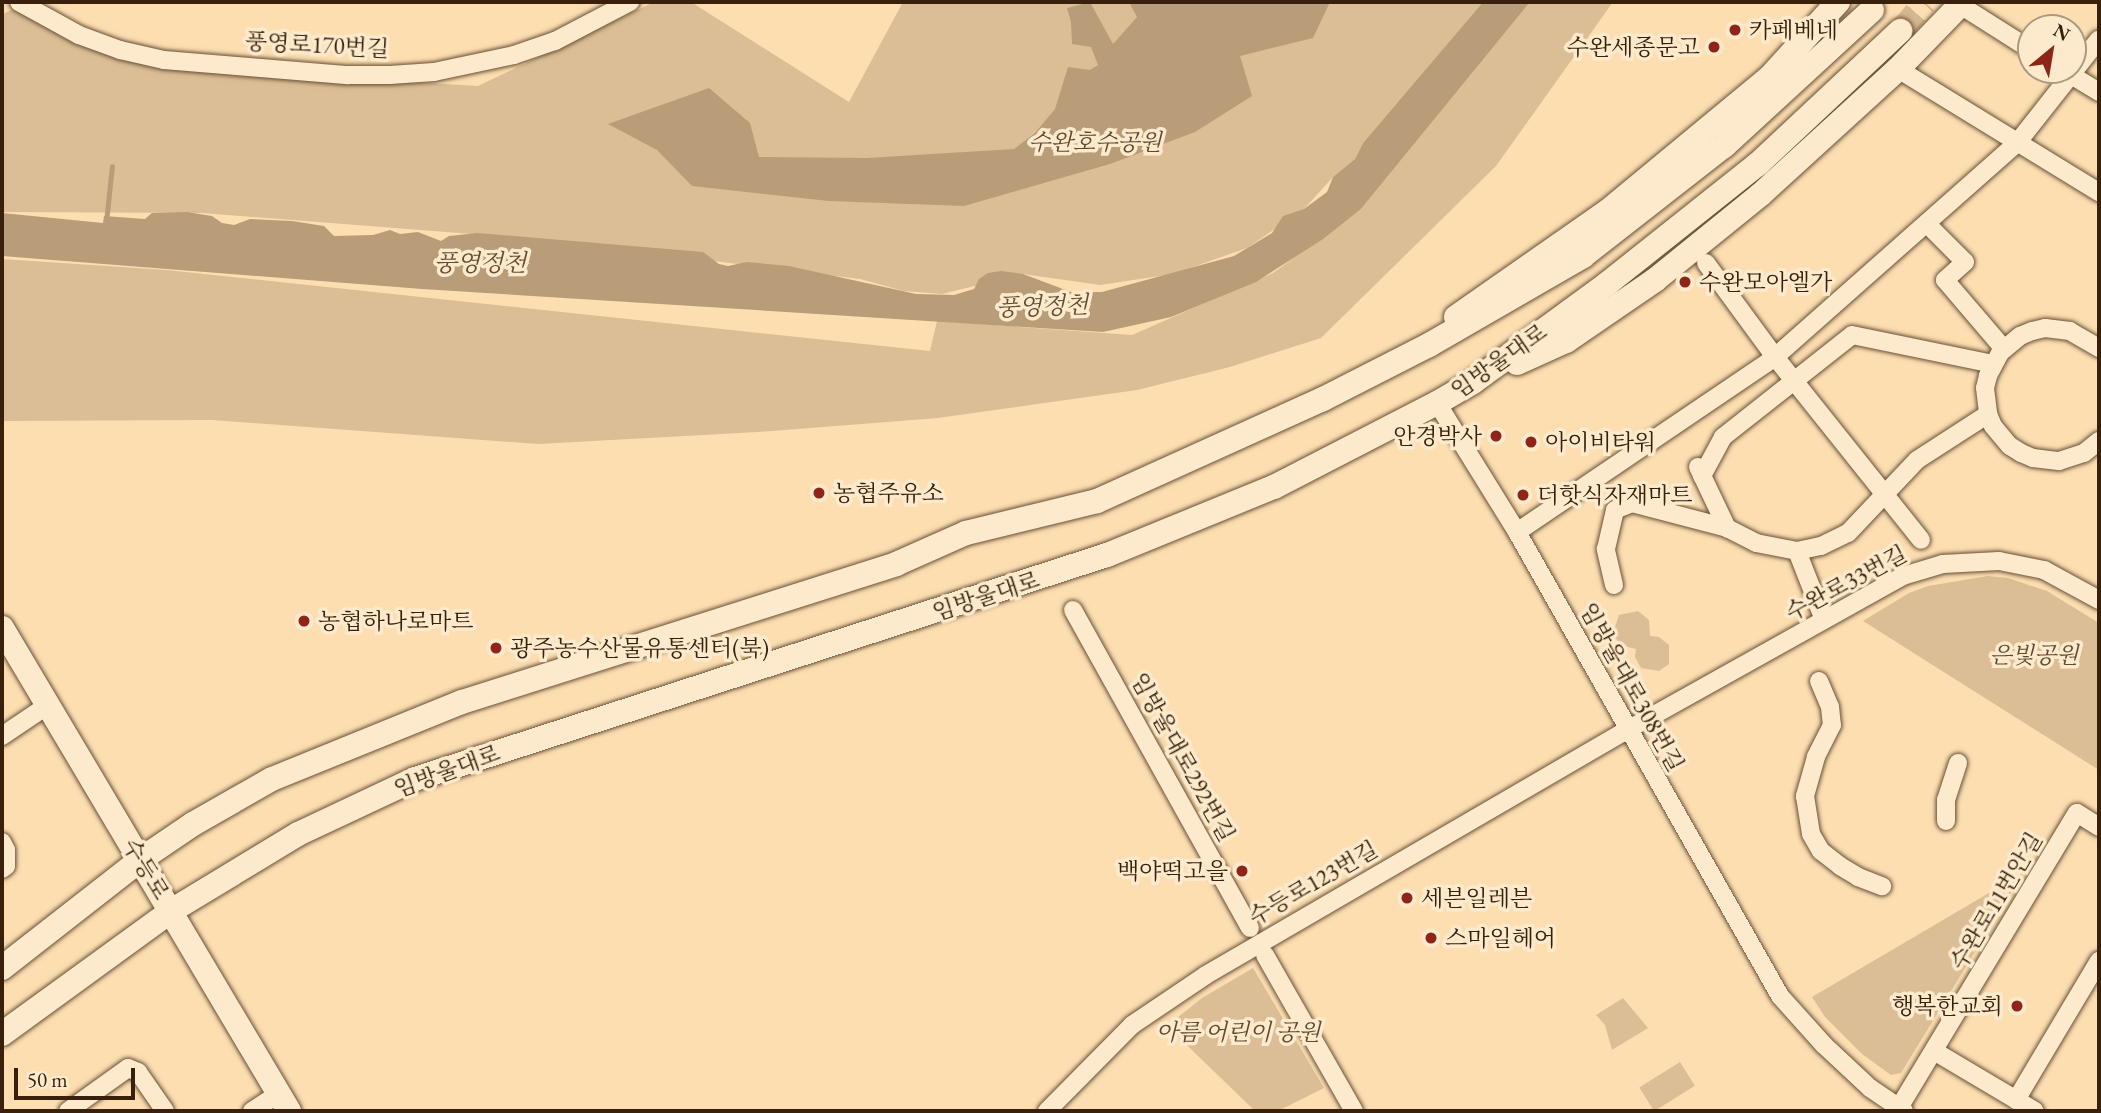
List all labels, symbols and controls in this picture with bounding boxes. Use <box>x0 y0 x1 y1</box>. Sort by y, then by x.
north arrow <box>2017 14 2087 84</box>
place label: 카페베네 <box>1749 16 1838 44</box>
text: N <box>2049 17 2075 47</box>
marker: 카페베네 <box>1727 22 1743 38</box>
street label: 풍영로170번길 <box>244 27 390 63</box>
place label: 수완세종문고 <box>1567 33 1700 61</box>
marker: 수완세종문고 <box>1706 39 1722 55</box>
park label: 수완호수공원 <box>1028 128 1162 156</box>
water label: 풍영정천 <box>434 249 526 277</box>
place label: 수완모아엘가 <box>1699 268 1832 296</box>
marker: 수완모아엘가 <box>1677 274 1693 290</box>
water label: 풍영정천 <box>995 290 1089 322</box>
street label: 임방울대로 <box>1446 318 1552 404</box>
place label: 안경박사 <box>1393 422 1482 450</box>
marker: 안경박사 <box>1488 428 1504 444</box>
place label: 아이비타워 <box>1545 428 1656 456</box>
marker: 아이비타워 <box>1523 434 1539 450</box>
place label: 농협주유소 <box>833 479 944 507</box>
place label: 더핫식자재마트 <box>1537 481 1693 509</box>
marker: 농협주유소 <box>811 485 827 501</box>
marker: 더핫식자재마트 <box>1515 487 1531 503</box>
street label: 수완로33번길 <box>1781 540 1911 626</box>
street label: 임방울대로 <box>929 566 1043 626</box>
street label: 임방울대로308번길 <box>1574 598 1690 776</box>
place label: 농협하나로마트 <box>318 607 474 635</box>
marker: 농협하나로마트 <box>296 613 312 629</box>
place label: 광주농수산물유통센터(북) <box>510 634 769 662</box>
marker: 광주농수산물유통센터(북) <box>488 640 504 656</box>
park label: 은빛공원 <box>1990 641 2078 669</box>
street label: 임방울대로292번길 <box>1125 668 1241 846</box>
street label: 임방울대로 <box>390 739 504 803</box>
street label: 수완로11번안길 <box>1944 827 2048 975</box>
street label: 수등로 <box>117 833 175 905</box>
street label: 수등로123번길 <box>1244 835 1382 931</box>
place label: 백야떡고을 <box>1117 857 1228 885</box>
marker: 백야떡고을 <box>1234 863 1250 879</box>
place label: 세븐일레븐 <box>1421 884 1532 912</box>
marker: 세븐일레븐 <box>1399 890 1415 906</box>
place label: 스마일헤어 <box>1445 924 1556 952</box>
marker: 스마일헤어 <box>1423 930 1439 946</box>
place label: 행복한교회 <box>1892 992 2003 1020</box>
marker: 행복한교회 <box>2009 998 2025 1014</box>
park label: 아름 어린이 공원 <box>1156 1018 1320 1046</box>
scale bar <box>18 1054 138 1098</box>
text: 50 m <box>27 1066 68 1093</box>

